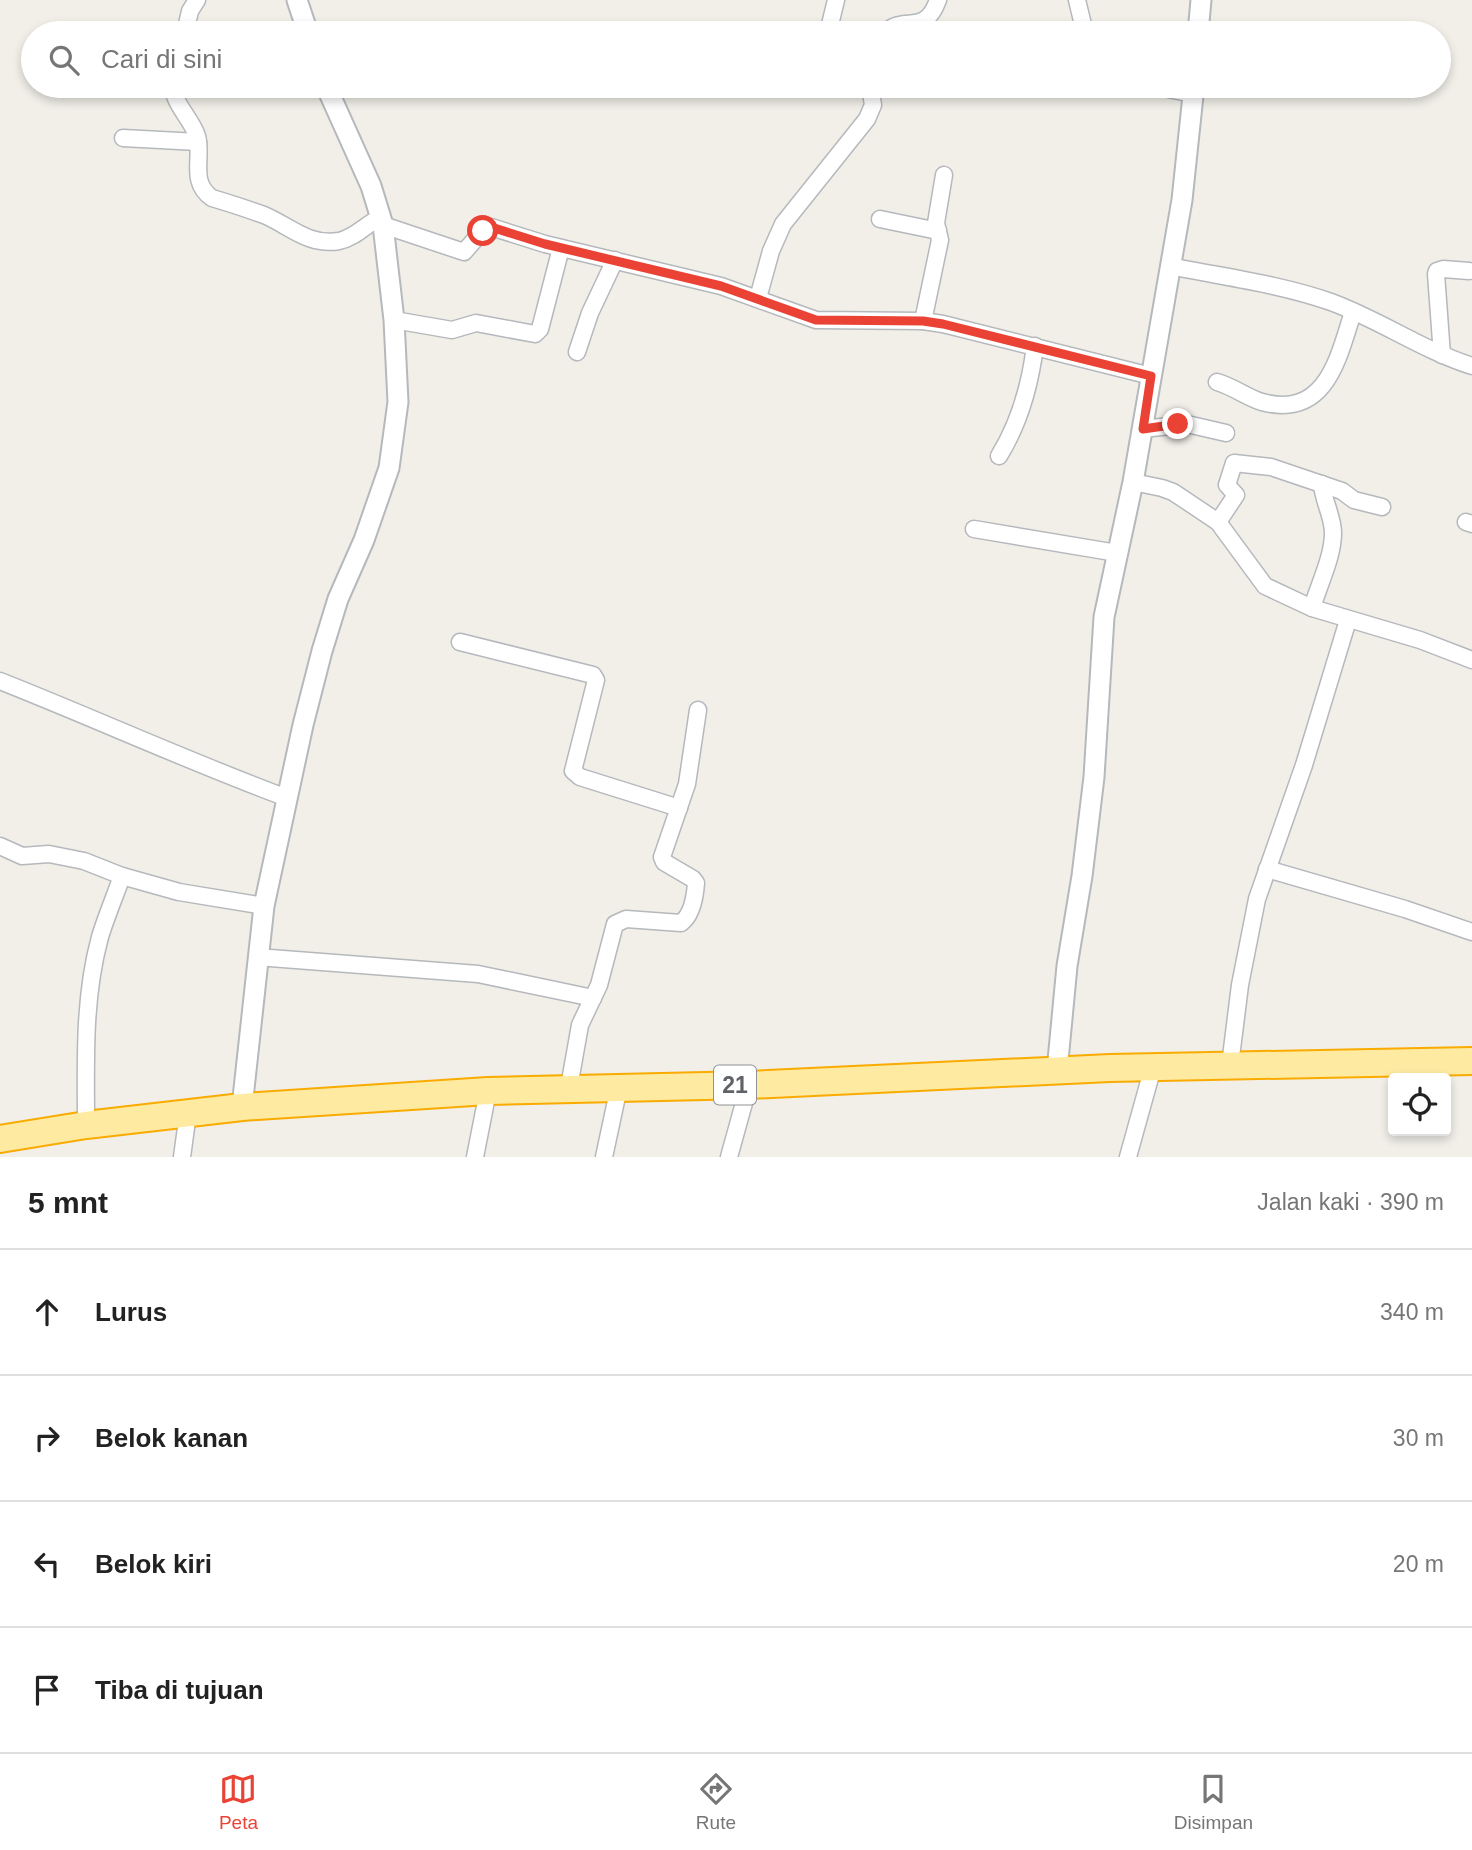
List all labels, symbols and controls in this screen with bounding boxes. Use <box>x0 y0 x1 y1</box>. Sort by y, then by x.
search box <box>21 21 1451 98</box>
icon: search <box>45 41 83 79</box>
text: Cari di sini <box>101 44 222 74</box>
route start <box>467 215 498 246</box>
route end <box>1162 408 1193 439</box>
road number: 21 <box>714 1066 756 1104</box>
map controls <box>1388 1073 1451 1136</box>
button: locate <box>1388 1073 1451 1136</box>
text: 5 mnt <box>28 1186 108 1219</box>
text: Jalan kaki · 390 m <box>1257 1189 1444 1215</box>
icon: ahead <box>28 1293 66 1331</box>
text: Lurus <box>95 1297 167 1327</box>
text: 340 m <box>1380 1299 1444 1325</box>
icon: right <box>28 1419 66 1457</box>
text: Belok kanan <box>95 1423 248 1453</box>
text: 30 m <box>1393 1425 1444 1451</box>
icon: left <box>28 1545 66 1583</box>
text: Belok kiri <box>95 1549 212 1579</box>
text: 20 m <box>1393 1551 1444 1577</box>
icon: arrive <box>28 1671 66 1709</box>
text: Tiba di tujuan <box>95 1675 264 1705</box>
tab: Peta <box>219 1770 258 1834</box>
tab: Rute <box>696 1770 736 1834</box>
tab: Disimpan <box>1174 1770 1253 1834</box>

